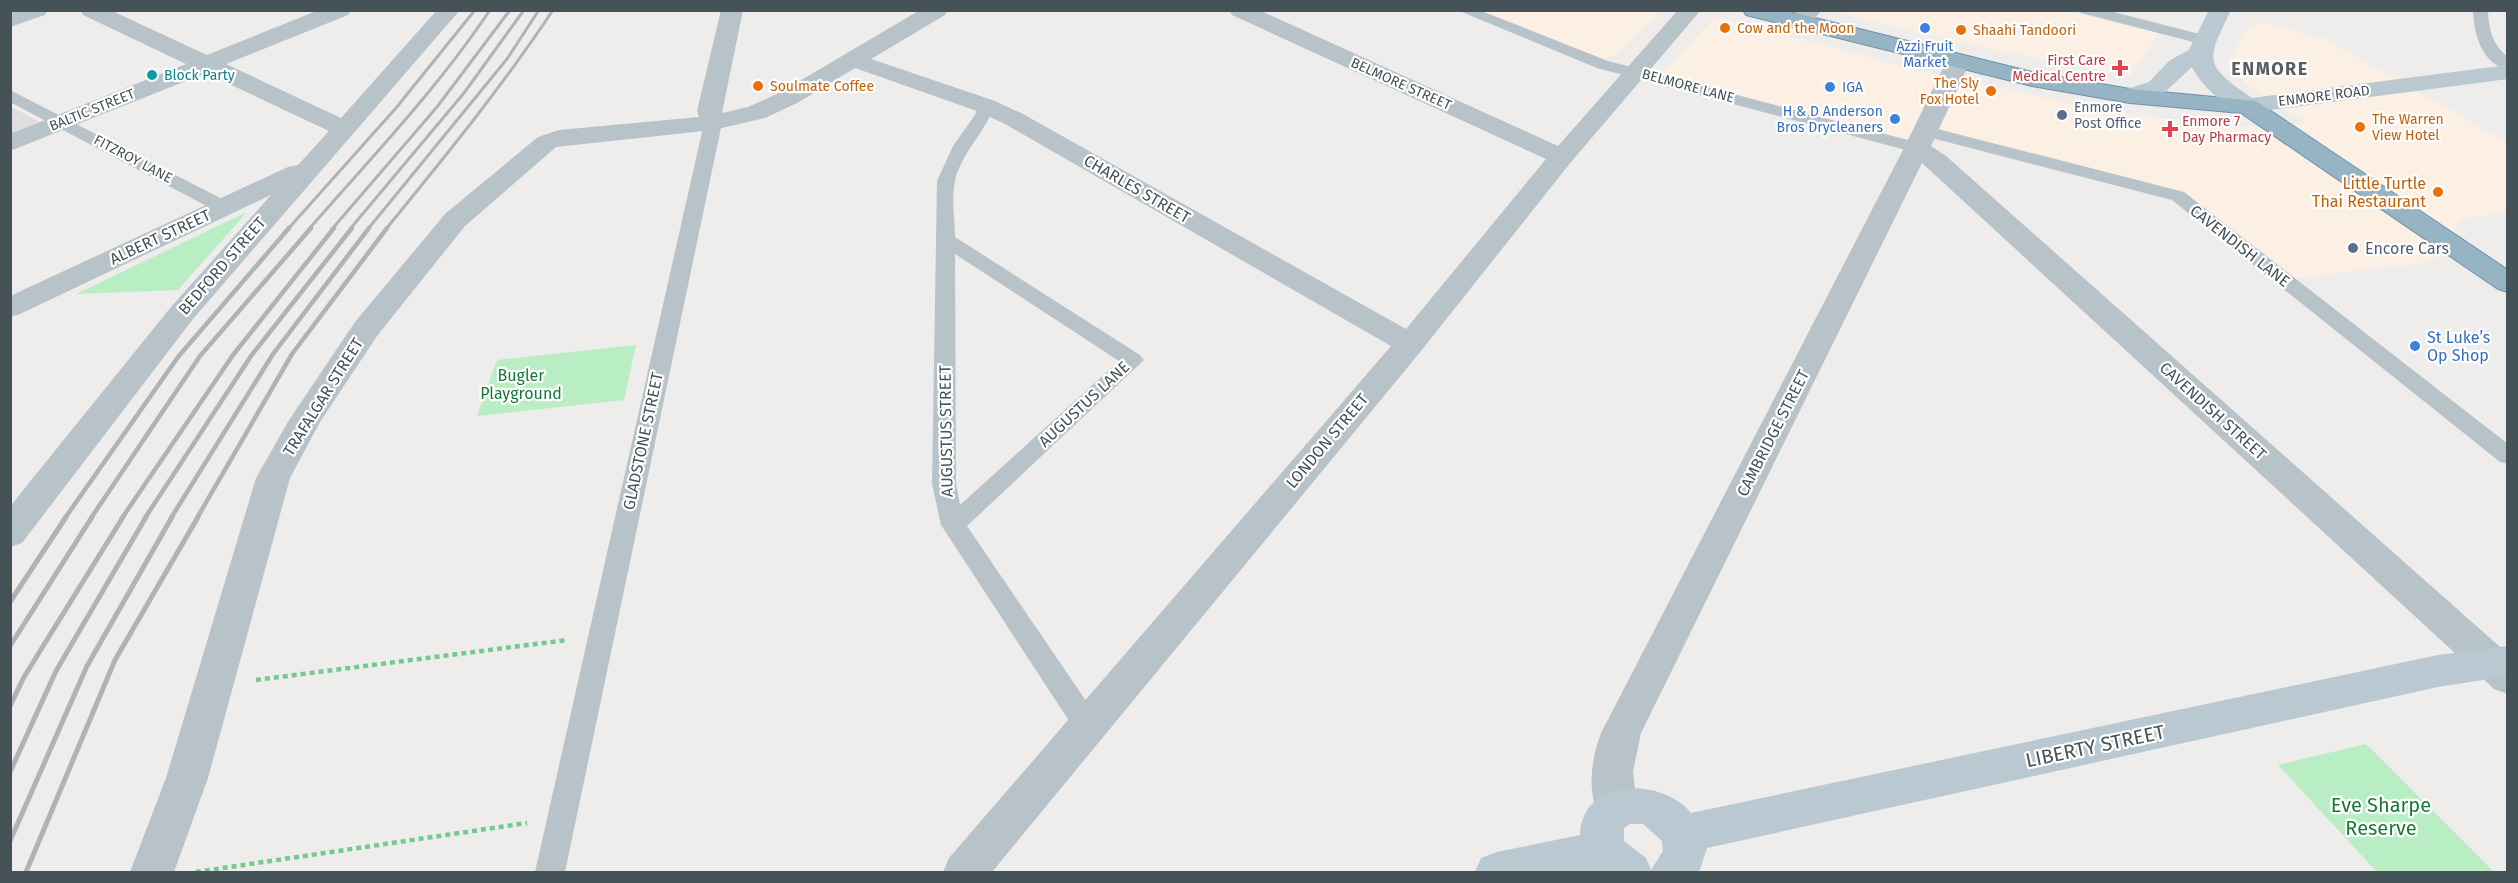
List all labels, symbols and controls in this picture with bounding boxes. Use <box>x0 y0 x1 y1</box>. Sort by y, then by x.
place label: Cow and the Moon <box>1737 20 1854 37</box>
marker: Cow and the Moon <box>1718 21 1732 35</box>
marker: Azzi Fruit Market <box>1918 21 1932 35</box>
place label: Shaahi Tandoori <box>1973 22 2076 39</box>
marker: Shaahi Tandoori <box>1954 23 1968 37</box>
place label: Azzi Fruit Market <box>1897 38 1954 71</box>
place label: First Care Medical Centre <box>2012 52 2106 85</box>
street label: BELMORE STREET <box>1348 54 1455 114</box>
district label: ENMORE <box>2231 58 2309 80</box>
marker: First Care Medical Centre <box>2111 59 2129 77</box>
street label: BELMORE LANE <box>1640 65 1736 107</box>
place label: Block Party <box>164 67 235 84</box>
marker: Block Party <box>145 68 159 82</box>
place label: The Sly Fox Hotel <box>1920 75 1979 108</box>
place label: Soulmate Coffee <box>770 78 874 95</box>
marker: Soulmate Coffee <box>751 79 765 93</box>
place label: IGA <box>1842 79 1863 96</box>
marker: IGA <box>1823 80 1837 94</box>
street label: ENMORE ROAD <box>2277 82 2371 110</box>
marker: The Sly Fox Hotel <box>1984 84 1998 98</box>
street label: BALTIC STREET <box>47 85 138 135</box>
place label: Enmore Post Office <box>2074 99 2142 132</box>
place label: H & D Anderson Bros Drycleaners <box>1776 103 1883 136</box>
marker: Enmore Post Office <box>2055 108 2069 122</box>
place label: The Warren View Hotel <box>2372 111 2444 144</box>
marker: H & D Anderson Bros Drycleaners <box>1888 112 1902 126</box>
place label: Enmore 7 Day Pharmacy <box>2182 113 2271 146</box>
marker: The Warren View Hotel <box>2353 120 2367 134</box>
marker: Enmore 7 Day Pharmacy <box>2163 122 2177 136</box>
street label: FITZROY LANE <box>91 131 175 187</box>
street label: CHARLES STREET <box>1080 151 1194 228</box>
place label: Little Turtle Thai Restaurant <box>2312 174 2426 211</box>
marker: Little Turtle Thai Restaurant <box>2431 185 2445 199</box>
street label: CAVENDISH LANE <box>2186 201 2294 291</box>
street label: ALBERT STREET <box>107 205 214 269</box>
street label: BEDFORD STREET <box>174 213 270 319</box>
place label: Encore Cars <box>2365 239 2449 258</box>
marker: Encore Cars <box>2346 241 2360 255</box>
place label: St Luke’s Op Shop <box>2427 328 2490 365</box>
street label: TRAFALGAR STREET <box>279 334 367 459</box>
marker: St Luke’s Op Shop <box>2408 339 2422 353</box>
street label: AUGUSTUS LANE <box>1035 357 1133 451</box>
street label: CAVENDISH STREET <box>2156 358 2271 464</box>
street label: AUGUSTUS STREET <box>935 364 957 497</box>
park label: Bugler Playground <box>480 366 562 403</box>
street label: CAMBRIDGE STREET <box>1733 366 1813 500</box>
street label: GLADSTONE STREET <box>619 370 667 512</box>
street label: LONDON STREET <box>1282 389 1373 492</box>
street label: LIBERTY STREET <box>2023 719 2167 772</box>
park label: Eve Sharpe Reserve <box>2331 793 2431 840</box>

